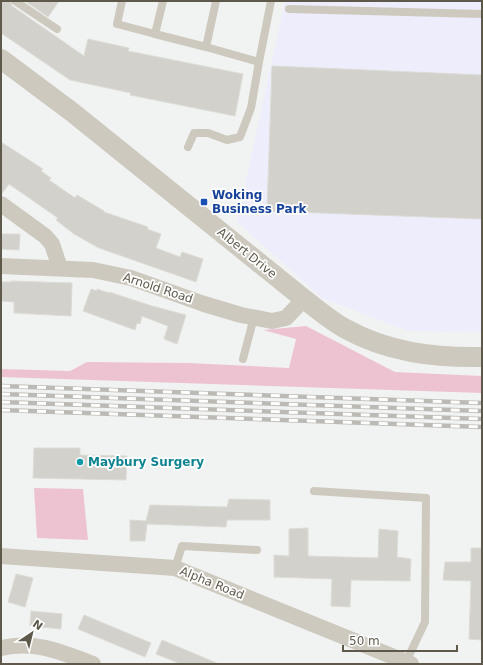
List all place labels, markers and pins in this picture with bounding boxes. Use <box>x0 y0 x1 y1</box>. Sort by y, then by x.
place label: Woking Business Park <box>212 188 308 216</box>
marker: Woking Business Park <box>199 197 209 207</box>
place label: Maybury Surgery <box>88 455 204 469</box>
marker: Maybury Surgery <box>75 457 85 467</box>

